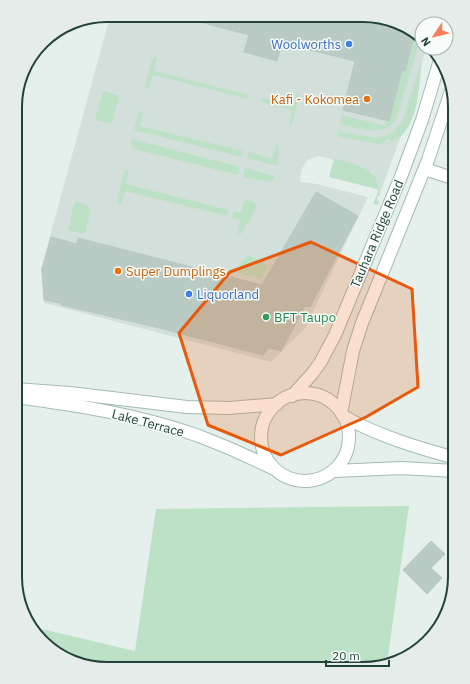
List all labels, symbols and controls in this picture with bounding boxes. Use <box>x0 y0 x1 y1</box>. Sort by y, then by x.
north arrow <box>414 16 454 56</box>
text: N <box>418 34 434 49</box>
place label: Woolworths <box>271 36 341 53</box>
marker: Woolworths <box>344 39 354 49</box>
place label: Kafi - Kokomea <box>271 91 359 108</box>
marker: Kafi - Kokomea <box>362 94 372 104</box>
street label: Tauhara Ridge Road <box>347 177 407 291</box>
place label: Super Dumplings <box>126 263 226 280</box>
marker: Super Dumplings <box>113 266 123 276</box>
place label: Liquorland <box>197 286 259 303</box>
marker: Liquorland <box>184 289 194 299</box>
place label: BFT Taupo <box>274 309 336 326</box>
marker: BFT Taupo <box>261 312 271 322</box>
street label: Lake Terrace <box>110 405 186 441</box>
scale bar <box>326 642 389 668</box>
text: 20 m <box>332 648 360 663</box>

